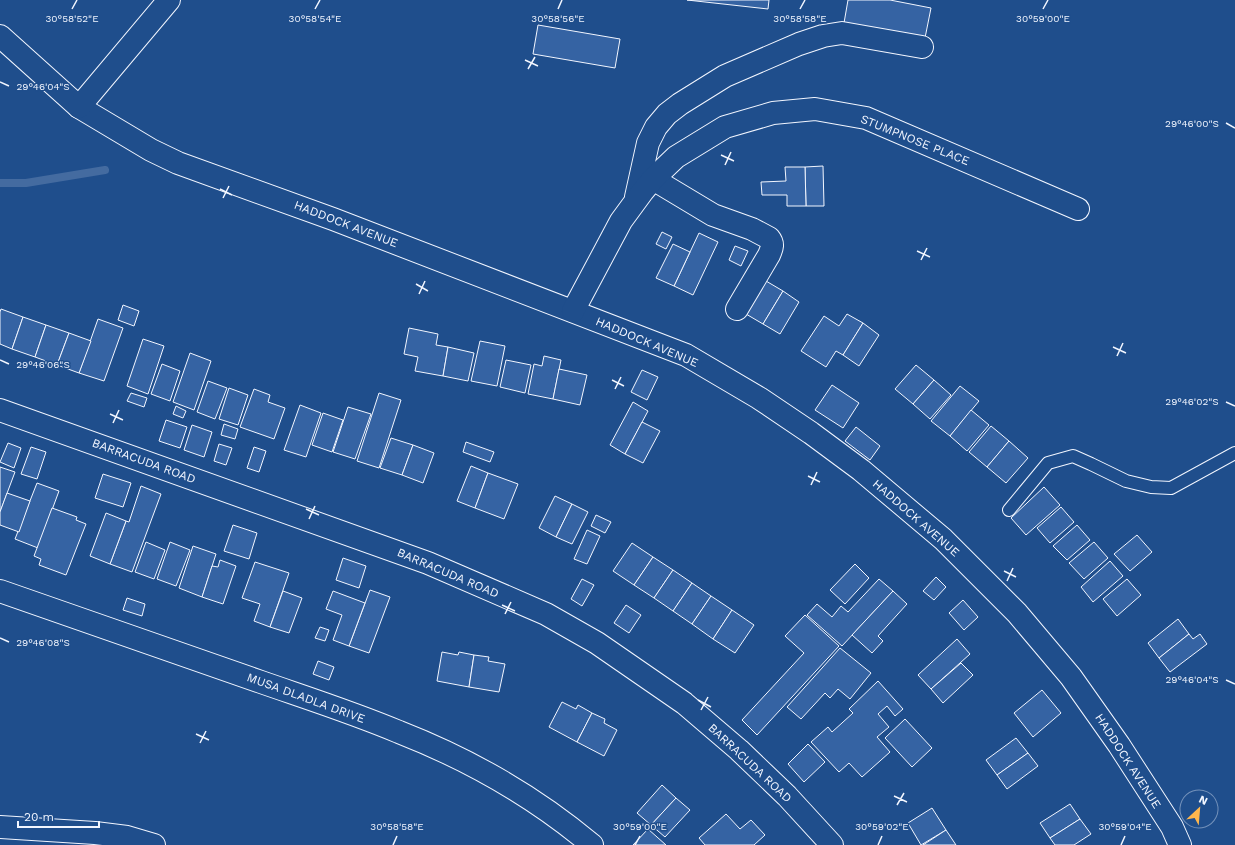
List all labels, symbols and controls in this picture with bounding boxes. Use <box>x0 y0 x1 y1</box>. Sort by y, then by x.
text: 30°58'52"E <box>45 13 99 24</box>
text: 30°58'54"E <box>289 13 341 24</box>
text: 30°58'56"E <box>531 13 585 24</box>
text: 30°58'58"E <box>773 13 827 24</box>
text: 30°59'00"E <box>1016 13 1070 24</box>
text: 29°46'04"S <box>16 81 70 92</box>
street label: STUMPNOSE PLACE <box>859 112 972 168</box>
text: 29°46'00"S <box>1165 118 1219 129</box>
street label: HADDOCK AVENUE <box>292 198 400 250</box>
street label: HADDOCK AVENUE <box>594 314 701 370</box>
text: 29°46'06"S <box>16 359 70 370</box>
text: 29°46'02"S <box>1165 396 1219 407</box>
street label: BARRACUDA ROAD <box>90 436 198 486</box>
street label: HADDOCK AVENUE <box>870 477 962 560</box>
street label: BARRACUDA ROAD <box>395 545 501 601</box>
text: 29°46'08"S <box>16 637 70 648</box>
street label: MUSA DLADLA DRIVE <box>245 670 367 726</box>
text: 29°46'04"S <box>1165 674 1219 685</box>
street label: HADDOCK AVENUE <box>1092 711 1164 811</box>
street label: BARRACUDA ROAD <box>705 721 795 805</box>
north arrow <box>1179 789 1219 829</box>
text: N <box>1197 793 1210 808</box>
scale bar <box>18 803 99 829</box>
text: 20 m <box>24 810 54 824</box>
text: 30°58'58"E <box>370 821 424 832</box>
text: 30°59'00"E <box>613 821 667 832</box>
text: 30°59'02"E <box>855 821 909 832</box>
text: 30°59'04"E <box>1098 821 1152 832</box>

